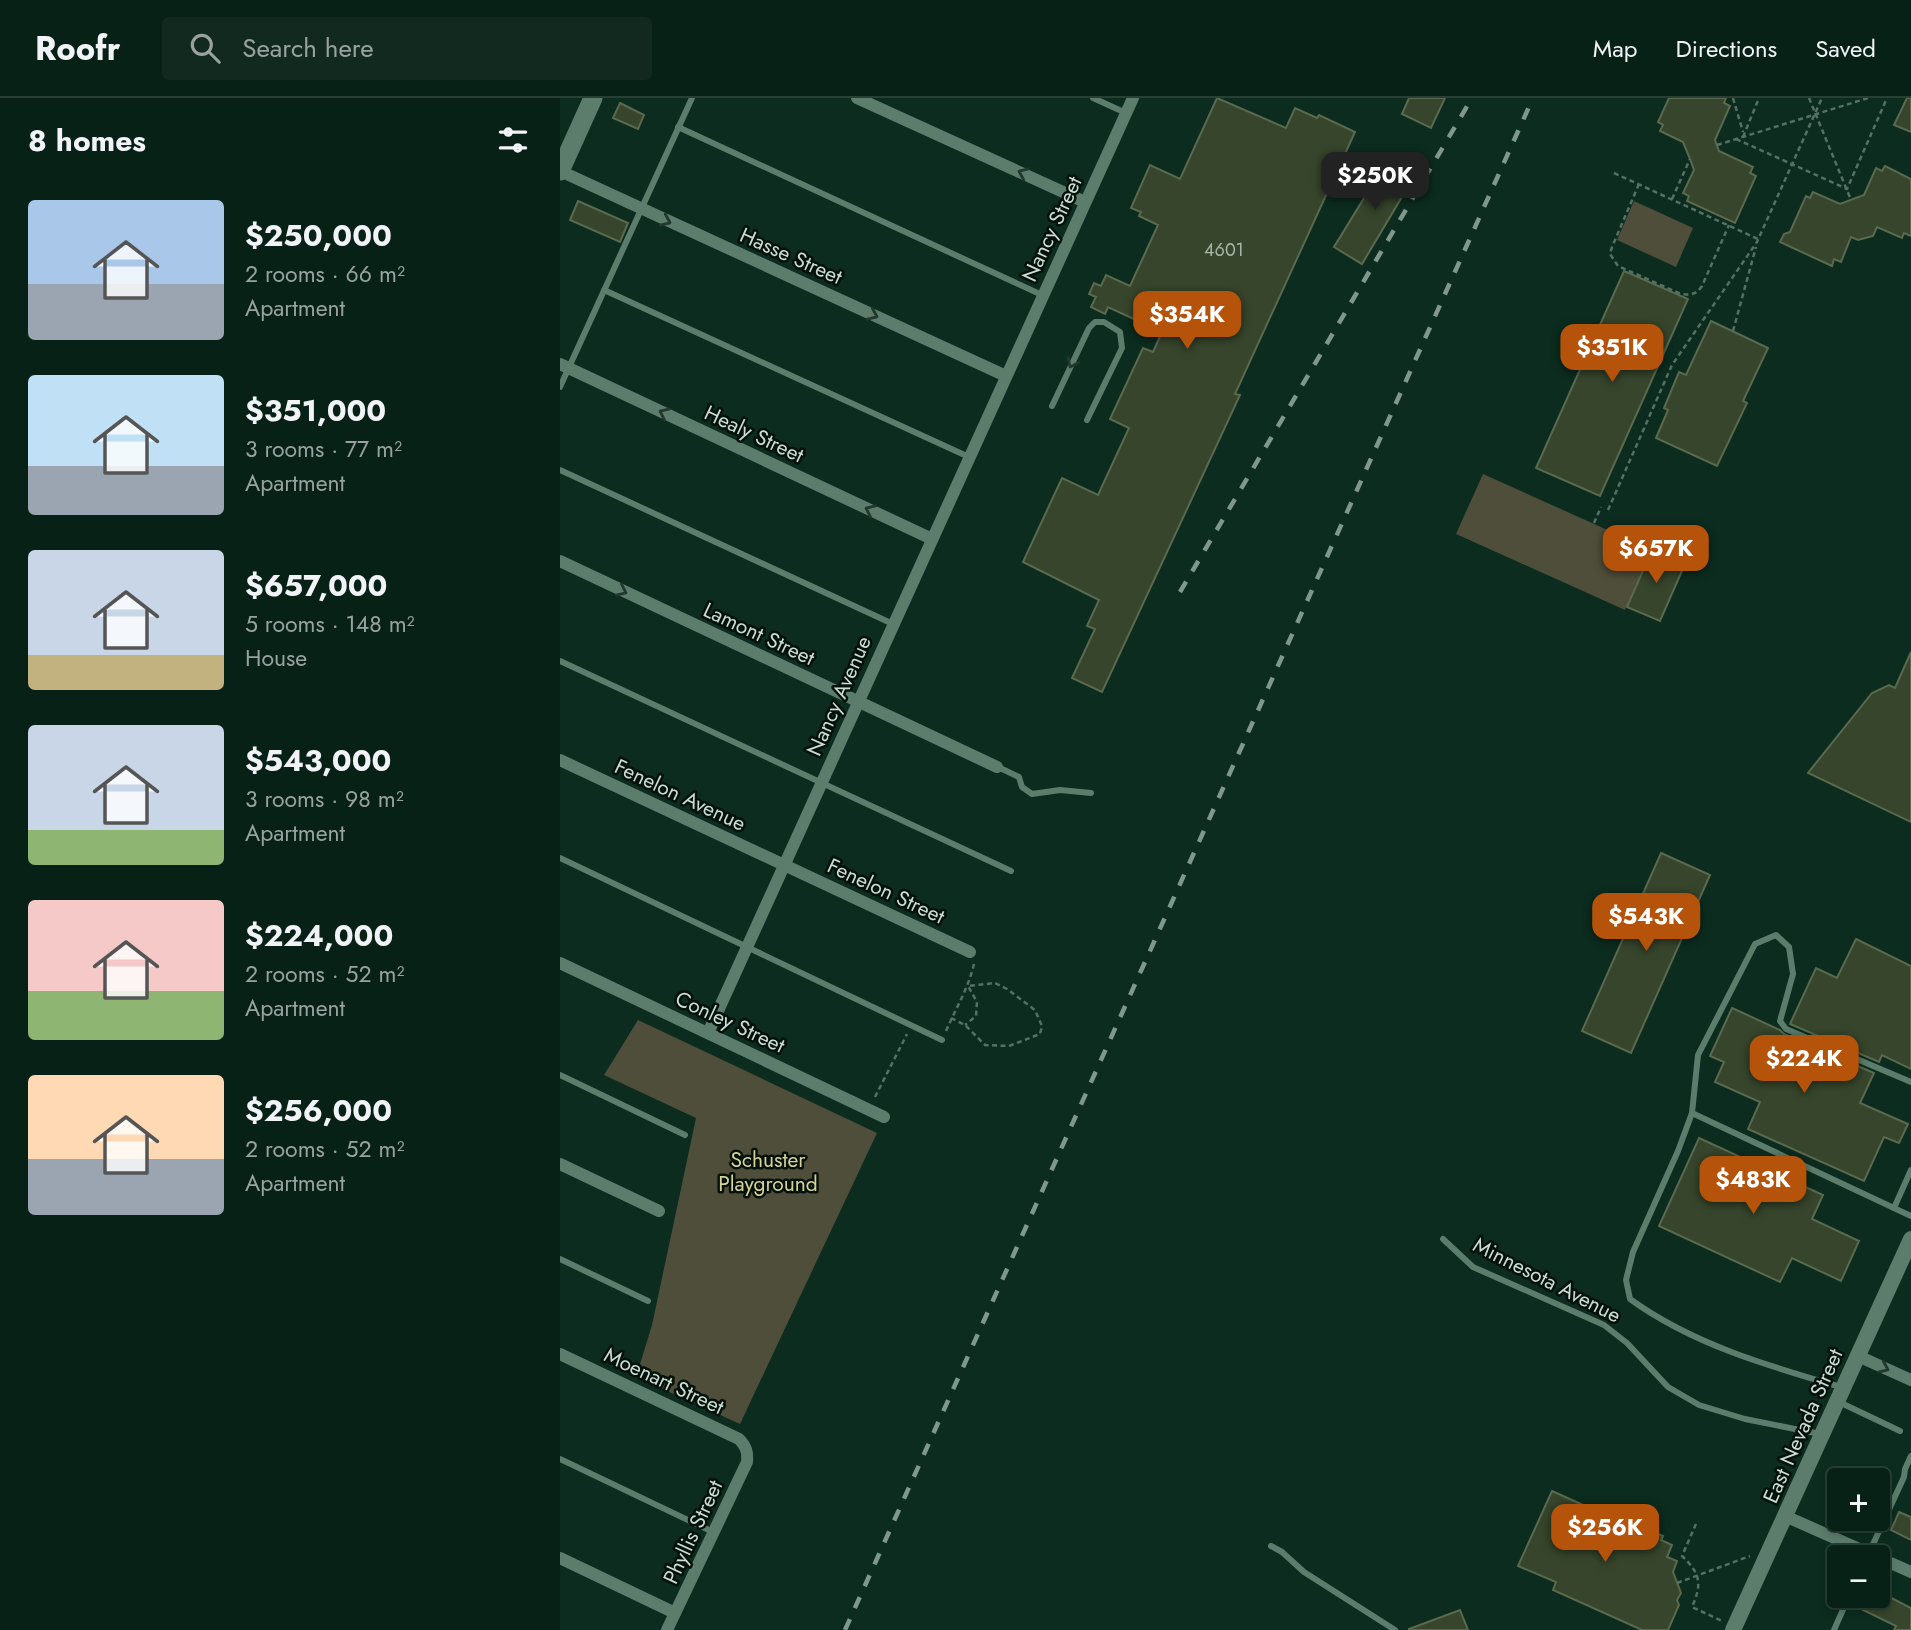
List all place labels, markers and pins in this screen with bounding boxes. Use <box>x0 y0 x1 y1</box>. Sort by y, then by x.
pin: $250K <box>1326 152 1424 212</box>
pin: $354K <box>1138 292 1236 351</box>
pin: $351K <box>1563 324 1661 384</box>
pin: $657K <box>1607 526 1705 585</box>
pin: $543K <box>1597 894 1695 953</box>
pin: $224K <box>1755 1035 1853 1095</box>
pin: $483K <box>1704 1156 1802 1216</box>
pin: $256K <box>1556 1504 1654 1564</box>

